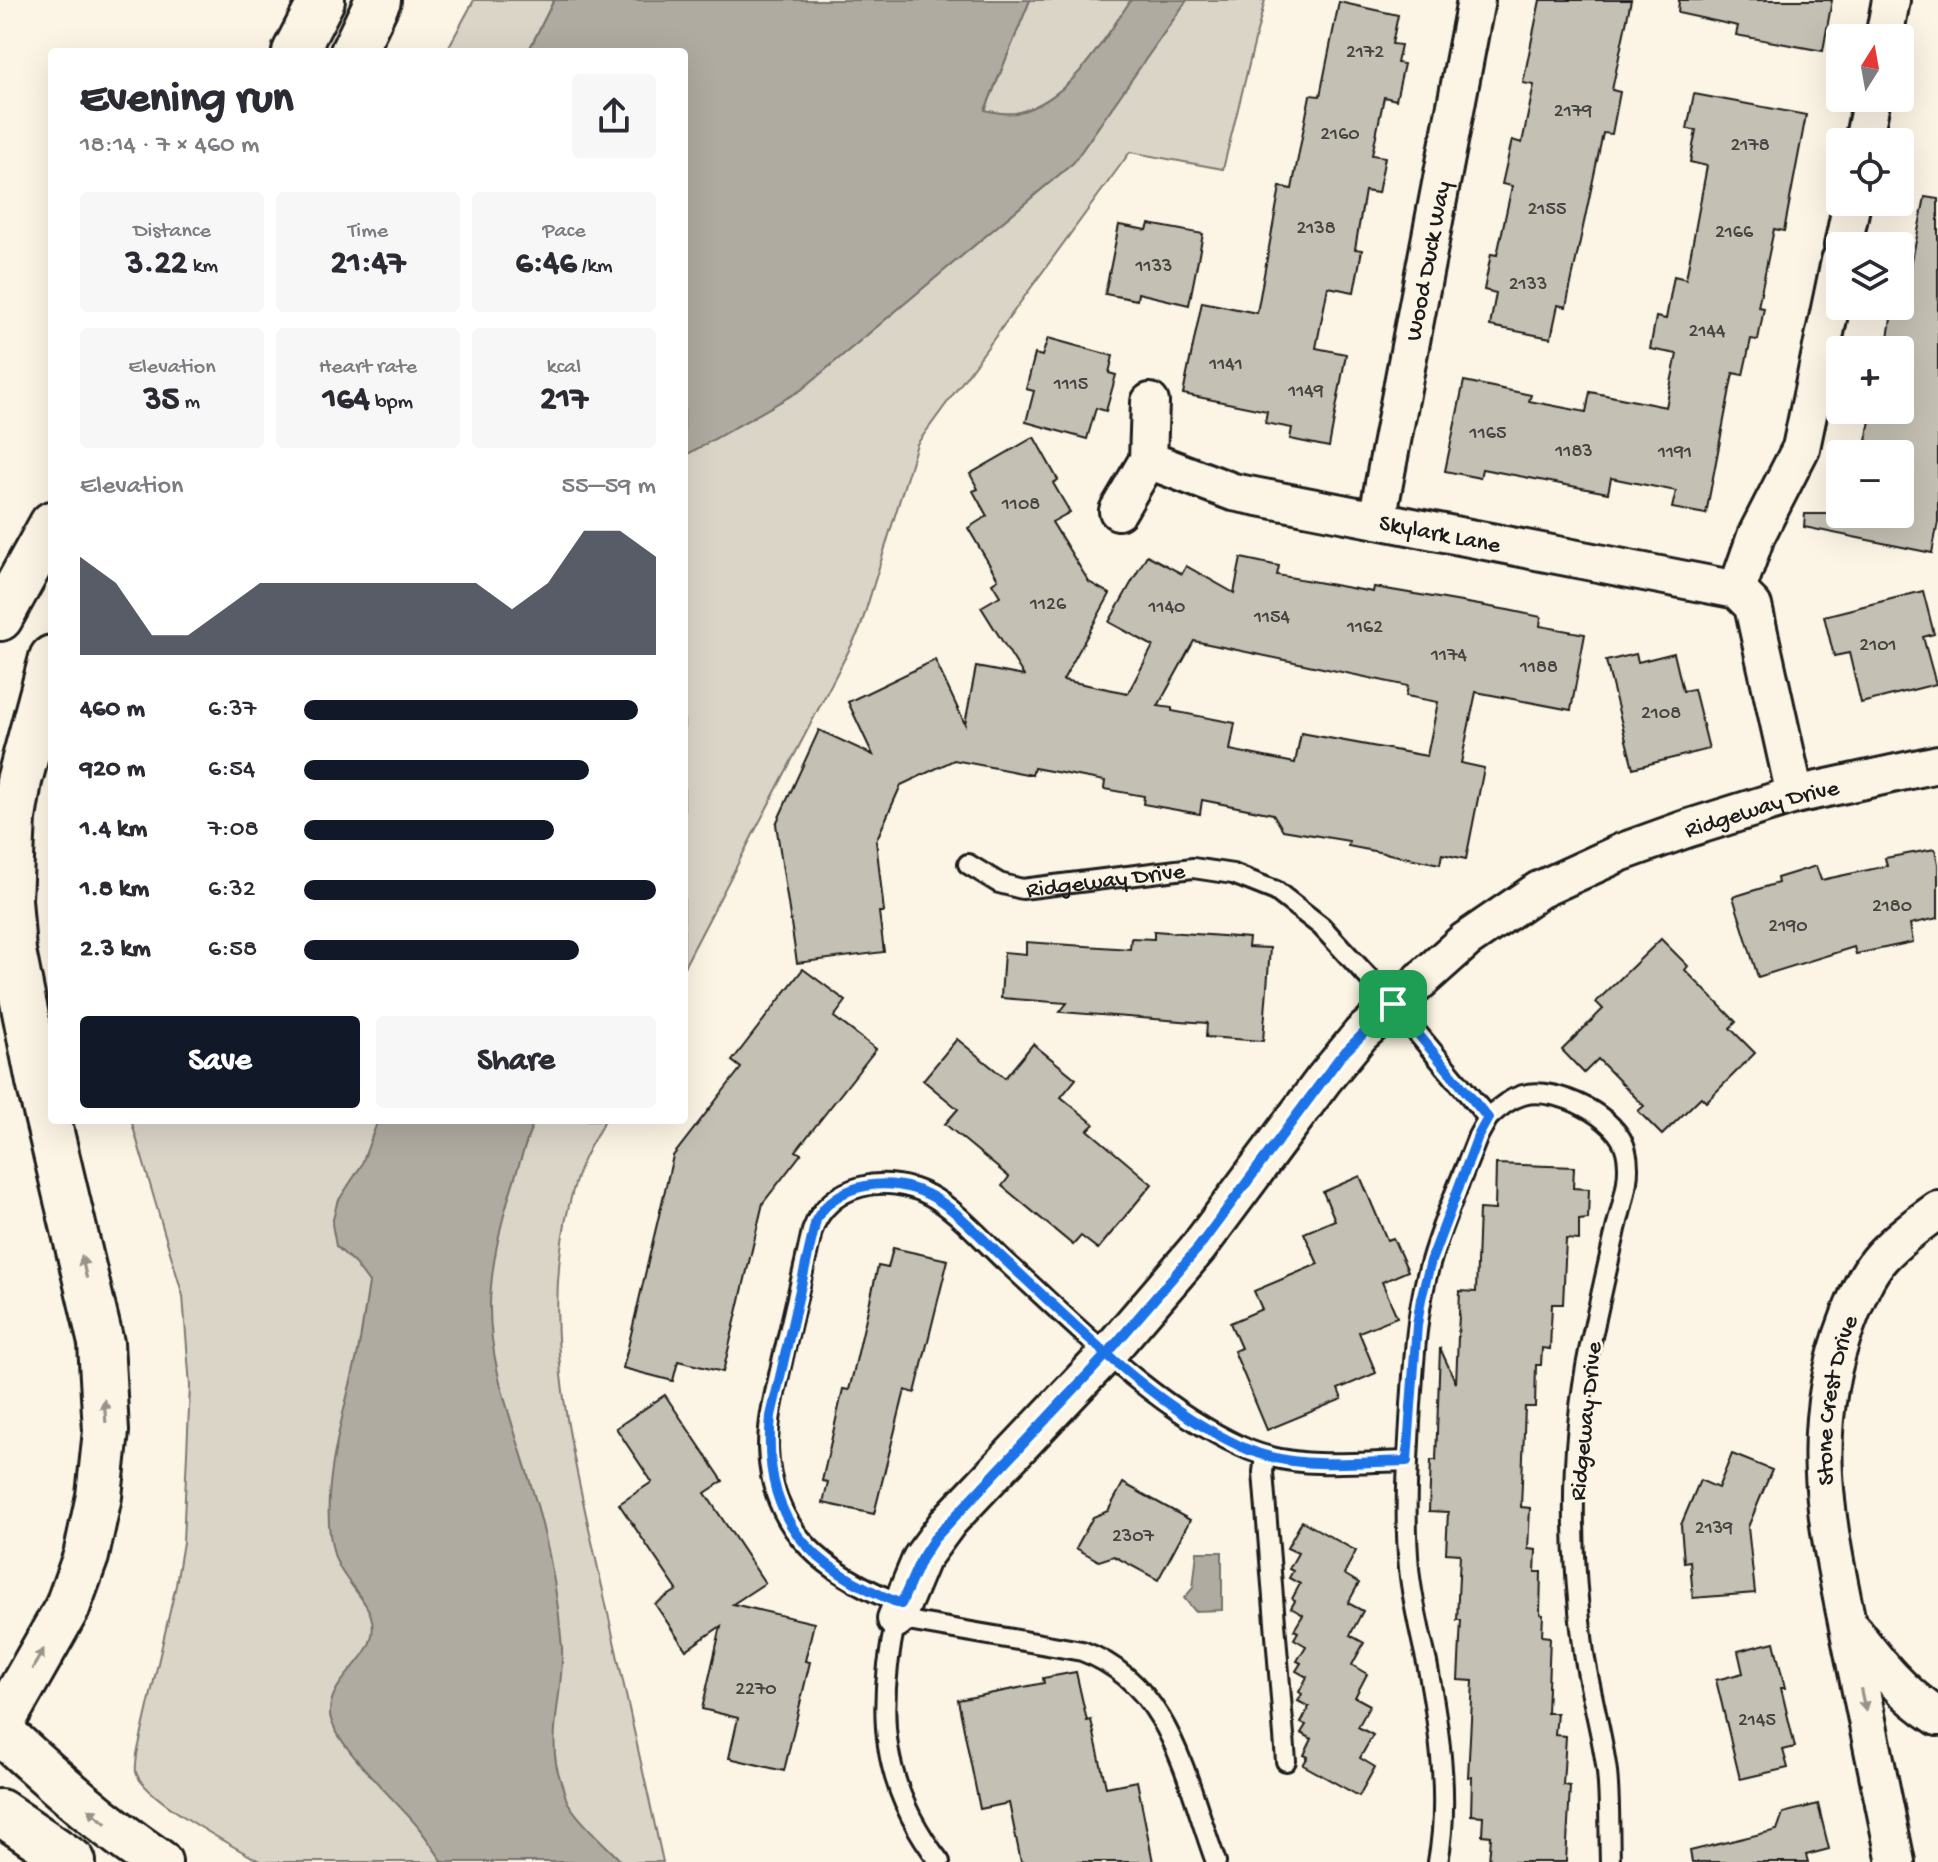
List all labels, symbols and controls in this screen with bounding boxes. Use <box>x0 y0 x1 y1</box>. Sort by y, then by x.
north arrow <box>1826 24 1914 112</box>
map controls <box>1826 24 1914 528</box>
house number: 2172 <box>1346 42 1384 65</box>
button: share <box>572 74 656 158</box>
text: Evening run <box>80 75 293 127</box>
house number: 2179 <box>1554 101 1592 124</box>
house number: 2160 <box>1320 124 1360 147</box>
button: locate <box>1826 128 1914 216</box>
text: 18:14 · 7 × 460 m <box>80 131 259 162</box>
house number: 2178 <box>1730 135 1770 158</box>
street label: Wood Duck Way <box>1400 179 1459 344</box>
house number: 2155 <box>1528 199 1566 222</box>
house number: 2138 <box>1296 218 1336 241</box>
text: Distance <box>133 219 211 245</box>
text: Time <box>348 219 388 245</box>
text: Pace <box>542 219 586 245</box>
house number: 2166 <box>1715 222 1754 245</box>
button: layers <box>1826 232 1914 320</box>
text: 3.22 <box>126 245 188 285</box>
text: 21:47 <box>331 245 405 285</box>
text: 6:46 <box>515 245 577 285</box>
text: km <box>188 254 218 280</box>
text: /km <box>577 254 613 280</box>
house number: 1133 <box>1135 256 1172 279</box>
house number: 2133 <box>1509 274 1547 297</box>
house number: 2144 <box>1689 321 1726 344</box>
button: + <box>1826 336 1914 424</box>
house number: 1141 <box>1208 354 1243 377</box>
text: Elevation <box>128 355 216 381</box>
text: Heart rate <box>319 355 417 381</box>
text: kcal <box>547 355 581 381</box>
house number: 1115 <box>1053 374 1088 397</box>
text: 35 <box>144 381 179 421</box>
text: 164 <box>323 381 370 421</box>
text: 217 <box>540 381 588 421</box>
house number: 1149 <box>1287 381 1324 404</box>
text: m <box>179 390 200 416</box>
text: bpm <box>370 390 413 416</box>
house number: 1165 <box>1469 423 1506 446</box>
button: − <box>1826 440 1914 528</box>
house number: 1183 <box>1554 441 1593 464</box>
house number: 1191 <box>1657 442 1692 465</box>
text: Elevation <box>80 472 183 503</box>
text: 55–59 m <box>561 472 656 503</box>
house number: 1108 <box>1001 494 1040 517</box>
street label: Skylark Lane <box>1376 510 1503 562</box>
house number: 1126 <box>1029 594 1067 617</box>
house number: 1140 <box>1148 597 1185 620</box>
house number: 1154 <box>1253 607 1291 630</box>
house number: 1162 <box>1346 617 1383 640</box>
house number: 2101 <box>1859 635 1897 658</box>
house number: 1174 <box>1430 645 1468 668</box>
house number: 1188 <box>1519 657 1558 680</box>
text: 460 m <box>80 695 145 726</box>
text: 6:37 <box>208 695 256 726</box>
house number: 2108 <box>1641 703 1681 726</box>
text: 920 m <box>80 755 145 786</box>
text: 6:54 <box>208 755 255 786</box>
street label: Ridgeway Drive <box>1681 775 1842 847</box>
text: 1.4 km <box>80 815 147 846</box>
text: 7:08 <box>208 815 259 846</box>
street label: Ridgeway Drive <box>1025 858 1187 906</box>
text: 1.8 km <box>80 875 149 906</box>
text: 6:32 <box>208 875 256 906</box>
house number: 2180 <box>1872 896 1912 919</box>
house number: 2190 <box>1768 916 1808 939</box>
text: 2.3 km <box>80 935 151 966</box>
text: 6:58 <box>208 935 257 966</box>
pin <box>1359 970 1427 1038</box>
icon: arrive <box>1371 982 1415 1026</box>
button: Save <box>80 1016 360 1108</box>
button: Share <box>376 1016 656 1108</box>
one-way arrow <box>77 1254 90 1279</box>
street label: Stone Crest Drive <box>1812 1311 1867 1486</box>
street label: Ridgeway Drive <box>1565 1340 1610 1502</box>
one-way arrow <box>98 1398 111 1423</box>
house number: 2139 <box>1695 1518 1733 1541</box>
house number: 2307 <box>1112 1526 1155 1549</box>
one-way arrow <box>31 1647 45 1670</box>
house number: 2270 <box>735 1679 777 1702</box>
one-way arrow <box>1857 1687 1870 1712</box>
house number: 2145 <box>1738 1710 1776 1733</box>
one-way arrow <box>87 1808 107 1825</box>

